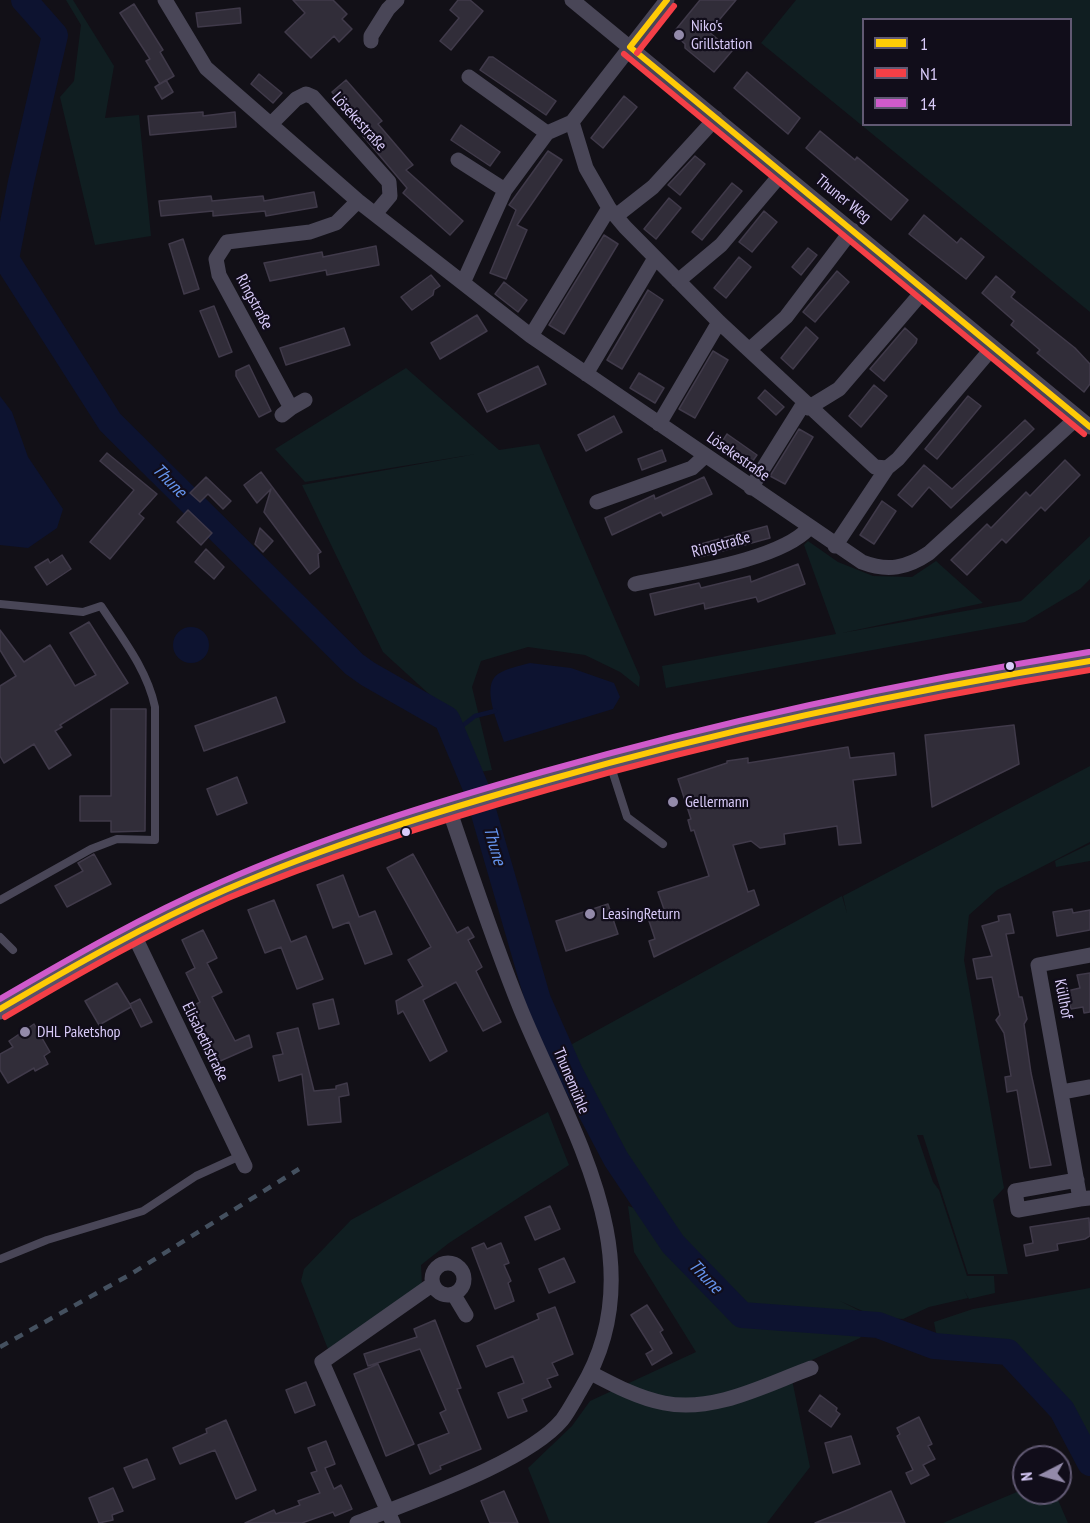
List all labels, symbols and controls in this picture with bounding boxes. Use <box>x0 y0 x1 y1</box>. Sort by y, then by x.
place label: Niko's Grillstation <box>691 16 752 54</box>
legend <box>862 18 1072 126</box>
marker: Niko's Grillstation <box>672 28 686 42</box>
text: 1 <box>920 32 928 55</box>
text: N1 <box>920 62 938 85</box>
street label: Lösekestraße <box>328 89 390 155</box>
text: 14 <box>920 92 936 115</box>
street label: Thuner Weg <box>811 171 875 227</box>
street label: Ringstraße <box>231 271 277 333</box>
street label: Lösekestraße <box>703 428 773 486</box>
water label: Thune <box>148 460 190 502</box>
street label: Ringstraße <box>689 528 753 562</box>
unlabelled marker <box>1004 660 1016 672</box>
place label: Gellermann <box>685 792 749 812</box>
marker: Gellermann <box>666 795 680 809</box>
water label: Thune <box>478 824 510 868</box>
unlabelled marker <box>400 826 412 838</box>
place label: LeasingReturn <box>602 904 680 924</box>
marker: LeasingReturn <box>583 907 597 921</box>
street label: Küllhof <box>1050 977 1076 1021</box>
street label: Elisabethstraße <box>178 999 232 1085</box>
place label: DHL Paketshop <box>37 1022 121 1042</box>
marker: DHL Paketshop <box>18 1025 32 1039</box>
street label: Thunemühle <box>549 1045 593 1117</box>
water label: Thune <box>684 1255 726 1299</box>
north arrow <box>1012 1445 1072 1505</box>
text: N <box>1016 1471 1036 1482</box>

